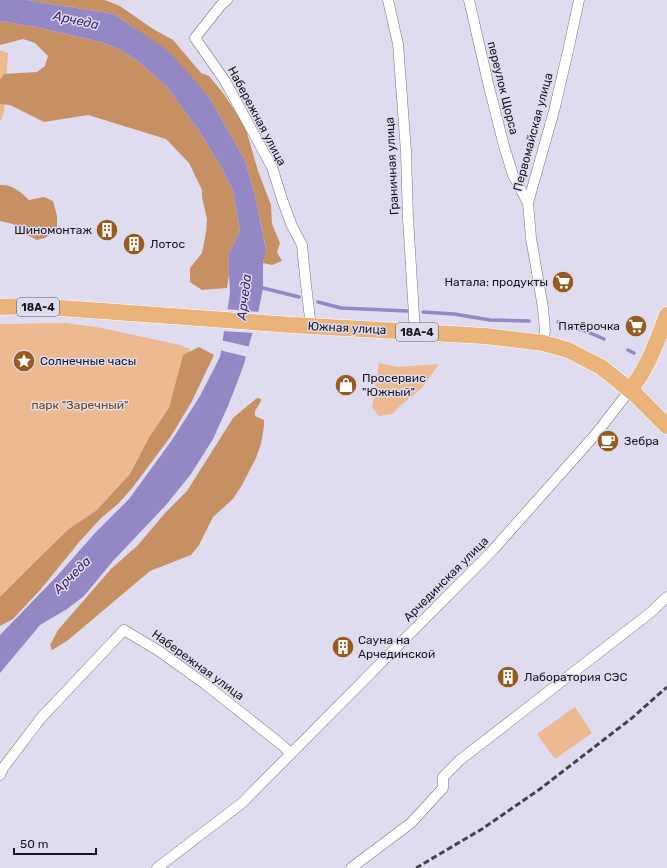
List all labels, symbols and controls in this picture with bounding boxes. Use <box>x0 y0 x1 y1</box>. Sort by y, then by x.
water label: Арчеда <box>51 8 101 32</box>
street label: переулок Щорса <box>485 40 521 136</box>
street label: Набережная улица <box>225 64 289 168</box>
street label: Первомайская улица <box>510 71 556 193</box>
street label: Граничная улица <box>382 117 402 215</box>
building icon: Шиномонтаж <box>94 217 120 243</box>
place label: Шиномонтаж <box>14 223 92 237</box>
building icon: Лотос <box>121 231 147 257</box>
place label: Лотос <box>150 237 185 251</box>
supermarket icon: Натала: продукты <box>550 269 576 295</box>
water label: Арчеда <box>234 273 254 322</box>
place label: Натала: продукты <box>444 275 548 289</box>
road number: 18А-4 <box>17 298 59 316</box>
supermarket icon: Пятёрочка <box>623 313 649 339</box>
street label: Южная улица <box>307 319 387 337</box>
place label: Пятёрочка <box>558 319 620 333</box>
road number: 18А-4 <box>396 323 438 341</box>
place icon: Солнечные часы <box>11 348 37 374</box>
place label: Солнечные часы <box>40 354 136 368</box>
place label: Просервис "Южный" <box>362 371 426 399</box>
shop icon: Просервис "Южный" <box>333 372 359 398</box>
park label: парк "Заречный" <box>32 398 128 412</box>
cafe icon: Зебра <box>595 428 621 454</box>
place label: Зебра <box>624 434 659 448</box>
street label: Арчединская улица <box>401 534 491 624</box>
water label: Арчеда <box>50 553 94 597</box>
street label: Набережная улица <box>149 627 247 703</box>
place label: Сауна на Арчединской <box>358 633 435 661</box>
building icon: Сауна на Арчединской <box>330 634 356 660</box>
building icon: Лаборатория СЭС <box>495 664 521 690</box>
place label: Лаборатория СЭС <box>524 670 627 684</box>
scale bar <box>14 830 96 856</box>
text: 50 m <box>20 837 48 851</box>

